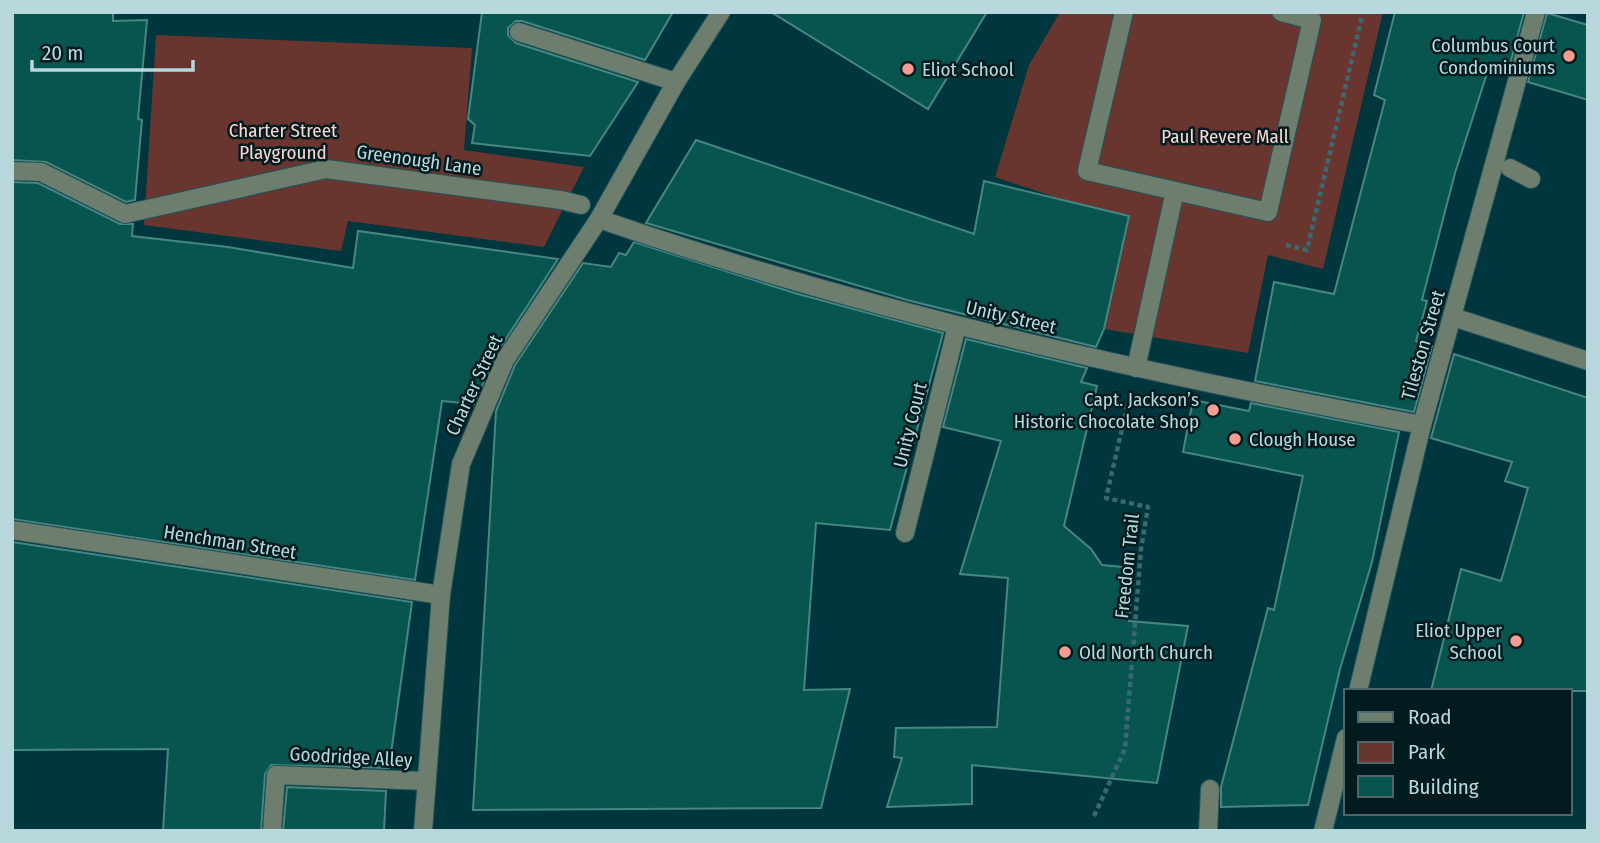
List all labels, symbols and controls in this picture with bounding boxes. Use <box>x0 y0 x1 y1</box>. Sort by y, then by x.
scale bar <box>32 28 192 72</box>
place label: Columbus Court Condominiums <box>1431 34 1556 79</box>
text: 20 m <box>42 40 83 66</box>
marker: Columbus Court Condominiums <box>1561 48 1577 64</box>
place label: Eliot School <box>922 58 1014 81</box>
marker: Eliot School <box>900 61 916 77</box>
park label: Charter Street Playground <box>229 119 338 164</box>
park label: Paul Revere Mall <box>1161 125 1289 148</box>
street label: Greenough Lane <box>355 140 483 180</box>
street label: Tileston Street <box>1396 287 1450 403</box>
street label: Unity Street <box>964 295 1059 339</box>
street label: Charter Street <box>441 330 508 439</box>
street label: Unity Court <box>888 379 932 470</box>
place label: Capt. Jackson’s Historic Chocolate Shop <box>1014 388 1199 433</box>
marker: Capt. Jackson’s Historic Chocolate Shop <box>1205 402 1221 418</box>
place label: Clough House <box>1249 428 1356 451</box>
marker: Clough House <box>1227 431 1243 447</box>
street label: Freedom Trail <box>1110 513 1144 619</box>
street label: Henchman Street <box>162 520 299 564</box>
place label: Eliot Upper School <box>1415 619 1502 664</box>
marker: Eliot Upper School <box>1508 633 1524 649</box>
place label: Old North Church <box>1079 641 1213 664</box>
marker: Old North Church <box>1057 644 1073 660</box>
legend <box>1344 689 1572 815</box>
text: Road <box>1408 704 1452 730</box>
text: Park <box>1408 739 1446 765</box>
street label: Goodridge Alley <box>289 742 413 772</box>
text: Building <box>1408 774 1479 800</box>

